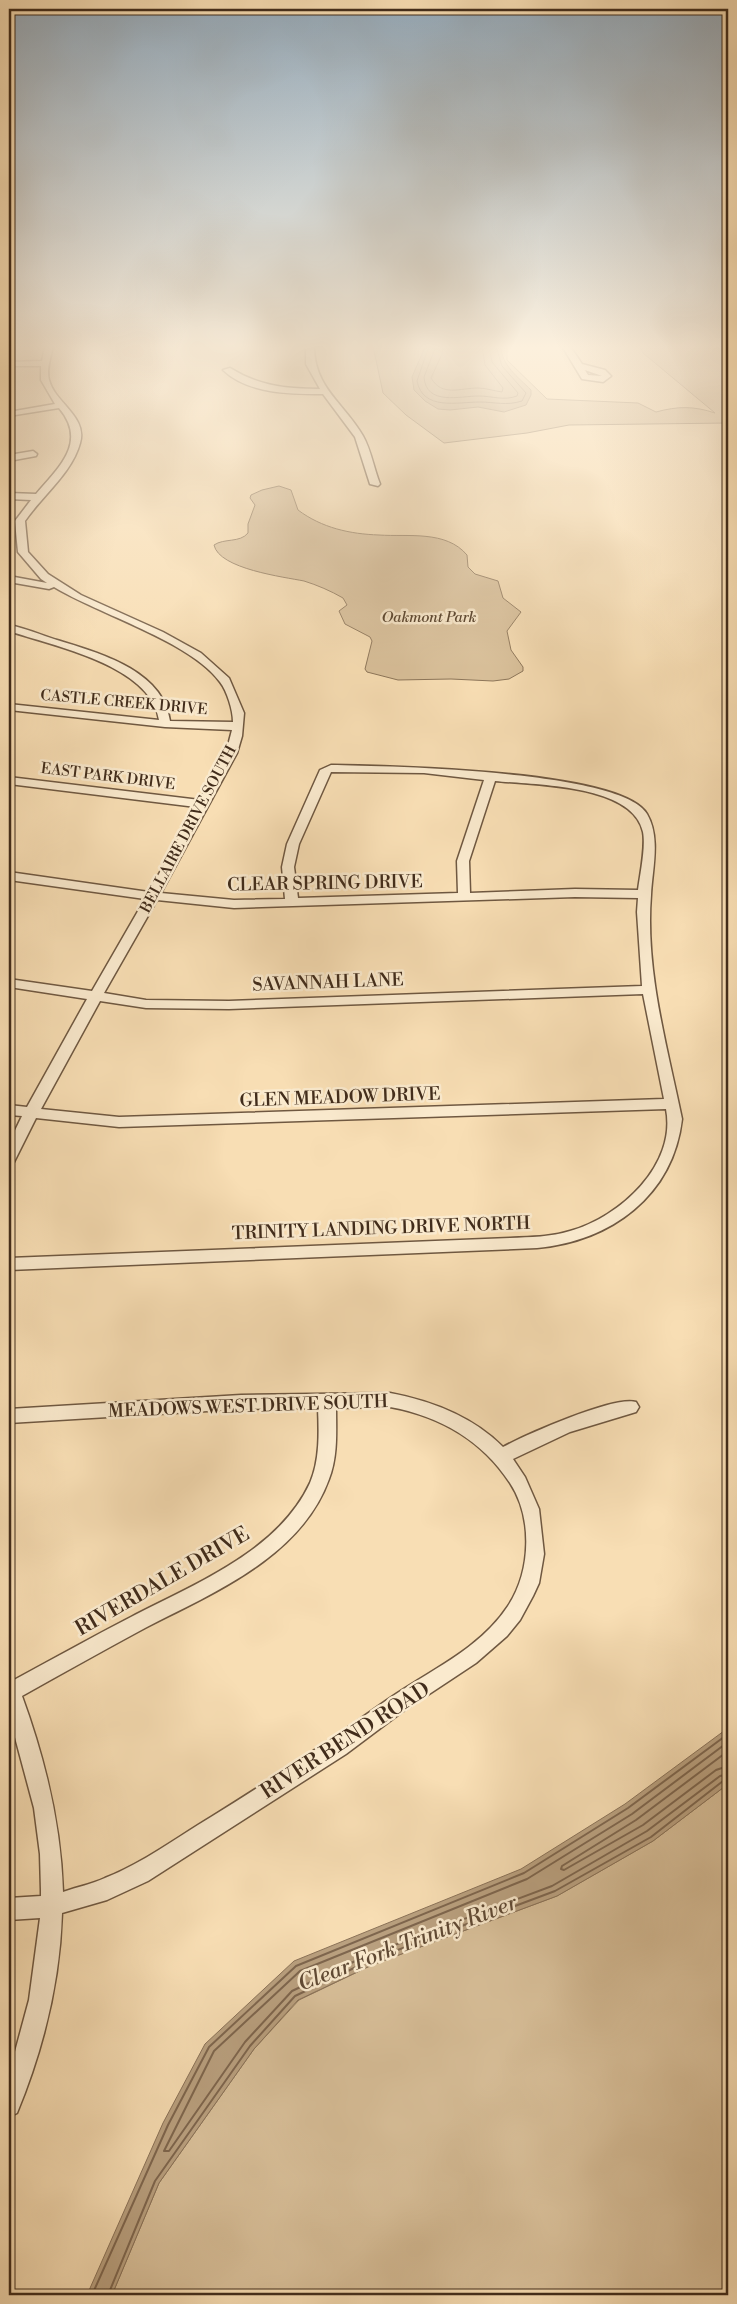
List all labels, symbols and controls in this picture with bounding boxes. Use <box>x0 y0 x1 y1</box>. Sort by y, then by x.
park label: Oakmont Park <box>382 608 477 627</box>
street label: CASTLE CREEK DRIVE <box>40 686 208 719</box>
street label: BELLAIRE DRIVE SOUTH <box>136 742 241 917</box>
street label: EAST PARK DRIVE <box>40 759 176 794</box>
street label: CLEAR SPRING DRIVE <box>227 870 423 897</box>
street label: SAVANNAH LANE <box>252 968 404 997</box>
street label: GLEN MEADOW DRIVE <box>239 1082 441 1113</box>
street label: TRINITY LANDING DRIVE NORTH <box>231 1212 531 1245</box>
street label: MEADOWS WEST DRIVE SOUTH <box>108 1390 389 1423</box>
street label: RIVERDALE DRIVE <box>71 1521 254 1642</box>
street label: RIVER BEND ROAD <box>256 1676 435 1805</box>
water label: Clear Fork Trinity River <box>294 1889 521 1998</box>

